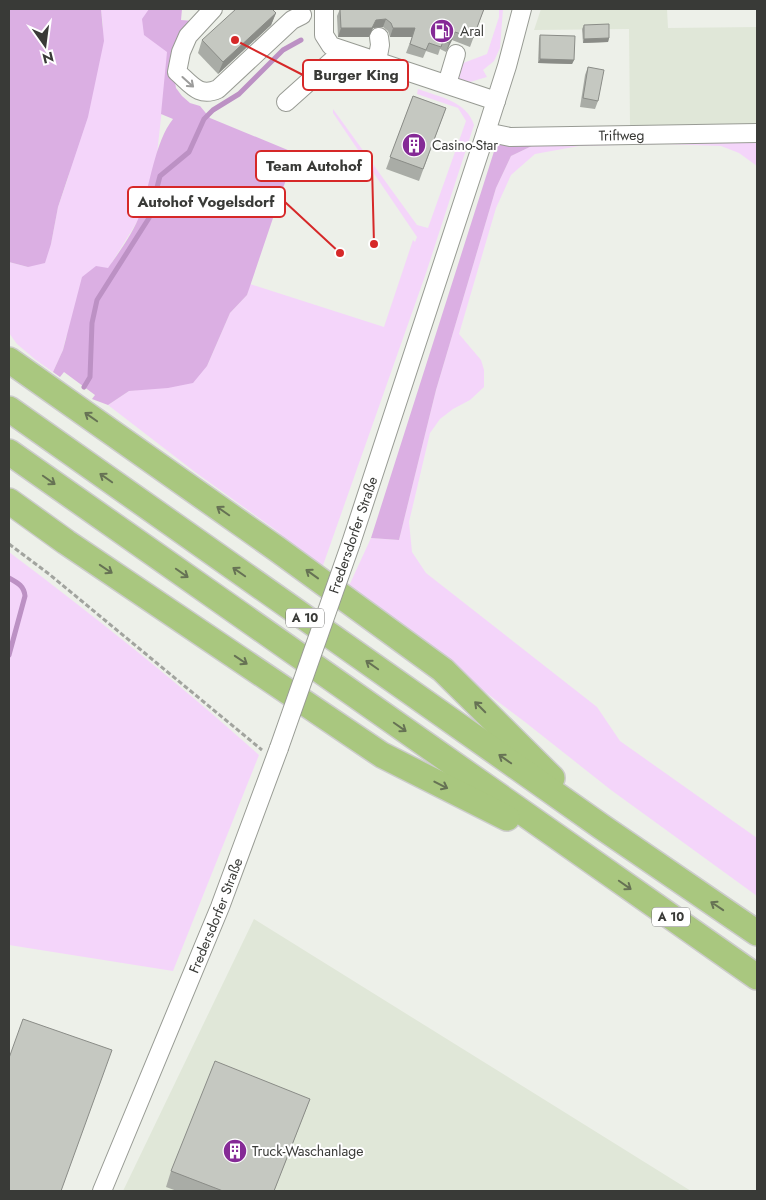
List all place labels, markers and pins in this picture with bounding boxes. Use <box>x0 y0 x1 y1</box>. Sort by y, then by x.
fuel station icon: Aral <box>429 18 455 44</box>
place label: Aral <box>460 21 484 41</box>
callout: Burger King <box>303 60 408 90</box>
building icon: Casino-Star <box>401 132 427 158</box>
place label: Casino-Star <box>432 135 498 155</box>
callout: Team Autohof <box>256 151 372 181</box>
callout: Autohof Vogelsdorf <box>128 187 285 217</box>
building icon: Truck-Waschanlage <box>222 1138 248 1164</box>
place label: Truck-Waschanlage <box>252 1141 363 1161</box>

